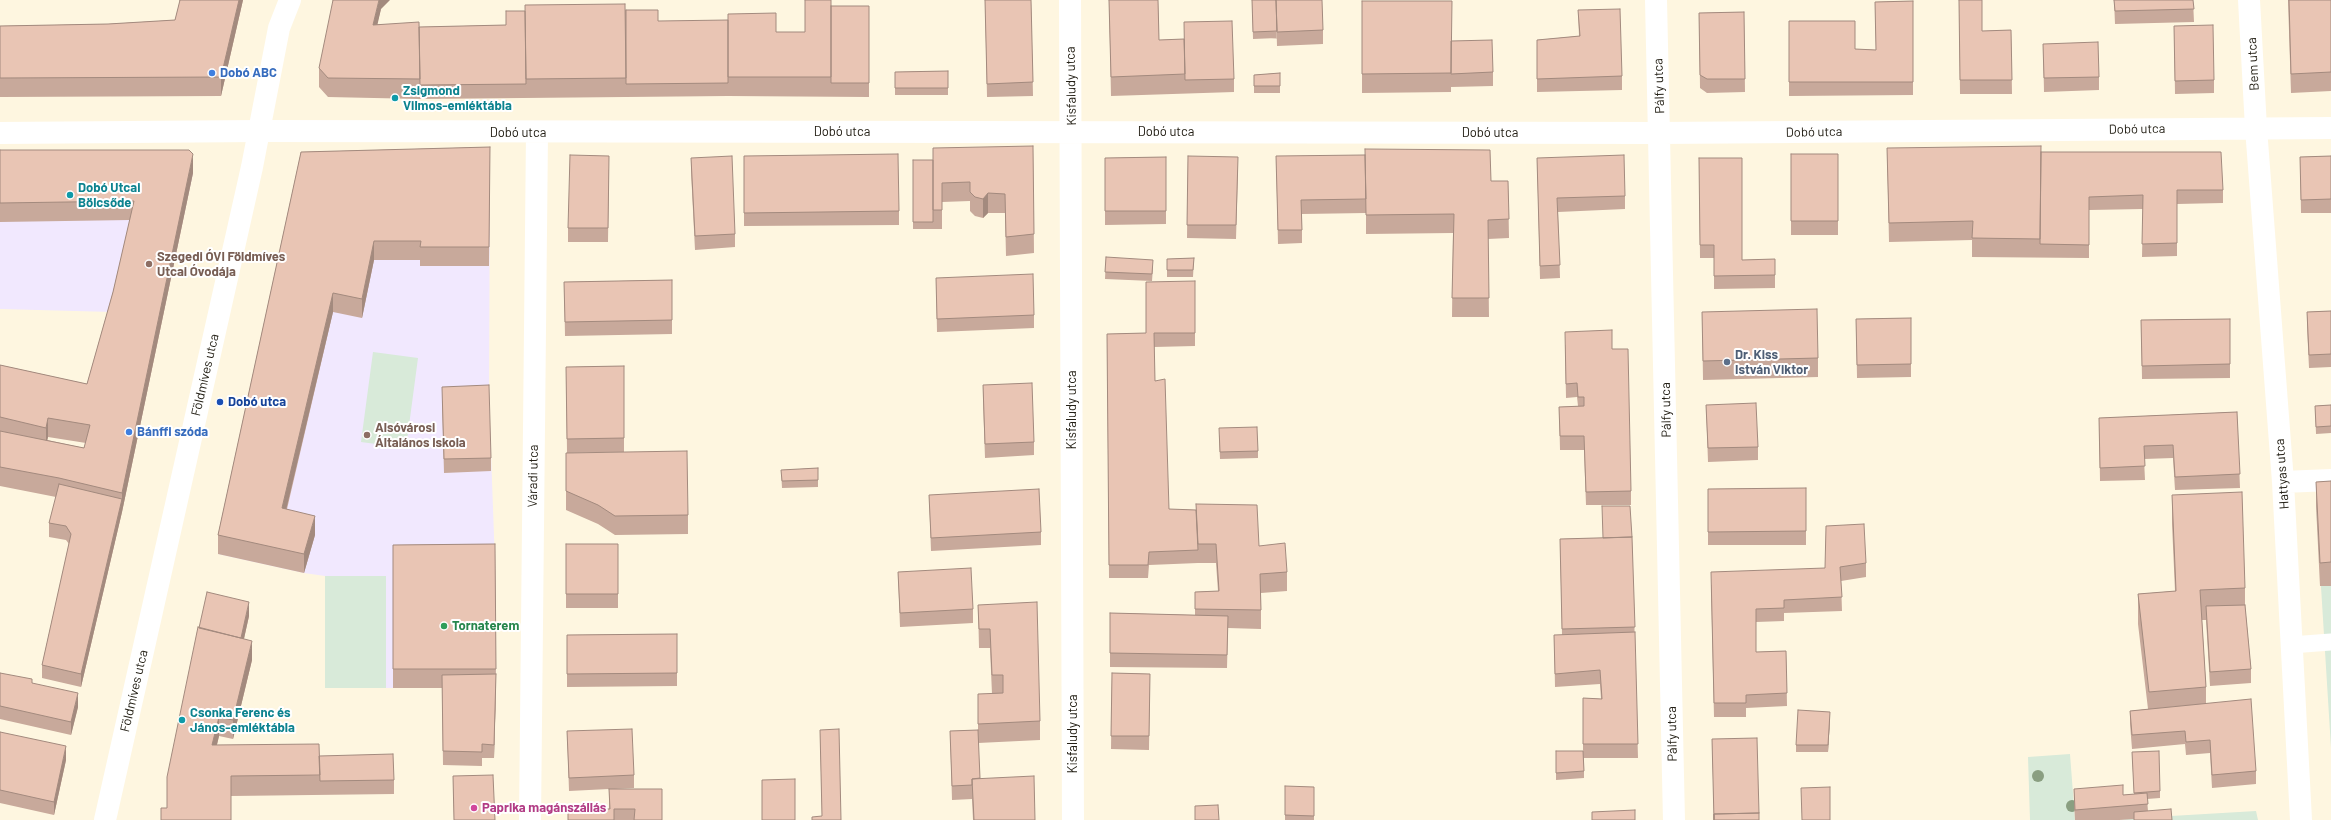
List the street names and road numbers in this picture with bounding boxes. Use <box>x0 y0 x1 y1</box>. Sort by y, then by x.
street label: Bem utca <box>2244 37 2262 91</box>
street label: Kisfaludy utca <box>1063 46 1079 126</box>
street label: Pálfy utca <box>1650 58 1668 114</box>
street label: Dobó utca <box>2109 121 2165 137</box>
street label: Dobó utca <box>814 124 870 140</box>
street label: Dobó utca <box>1138 124 1194 140</box>
street label: Dobó utca <box>1786 124 1842 140</box>
street label: Dobó utca <box>490 125 546 141</box>
street label: Dobó utca <box>1462 125 1518 141</box>
street label: Földmíves utca <box>188 332 222 418</box>
street label: Kisfaludy utca <box>1064 370 1080 450</box>
street label: Pálfy utca <box>1658 382 1674 438</box>
street label: Hattyas utca <box>2272 438 2292 510</box>
street label: Váradi utca <box>525 444 541 508</box>
street label: Földmíves utca <box>117 648 151 734</box>
street label: Kisfaludy utca <box>1065 694 1081 774</box>
street label: Pálfy utca <box>1664 706 1680 762</box>

